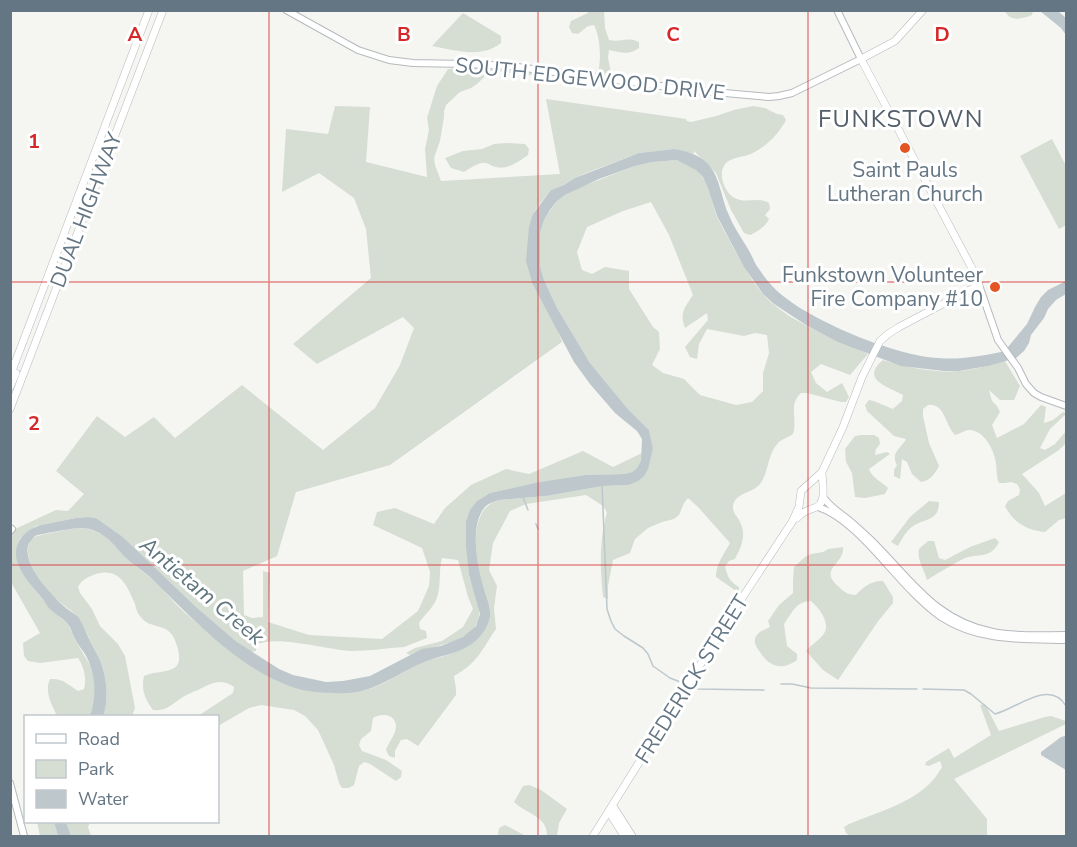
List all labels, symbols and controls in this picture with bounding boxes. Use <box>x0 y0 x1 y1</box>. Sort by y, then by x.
text: A <box>128 21 143 48</box>
text: B <box>397 21 411 48</box>
text: C <box>666 21 680 48</box>
text: D <box>934 21 950 48</box>
street label: SOUTH EDGEWOOD DRIVE <box>454 51 726 107</box>
district label: FUNKSTOWN <box>818 103 984 135</box>
text: 1 <box>28 128 40 155</box>
street label: DUAL HIGHWAY <box>44 128 129 292</box>
marker: Saint Pauls Lutheran Church <box>898 141 912 155</box>
place label: Saint Pauls Lutheran Church <box>827 156 983 208</box>
place label: Funkstown Volunteer Fire Company #10 <box>782 261 983 313</box>
marker: Funkstown Volunteer Fire Company #10 <box>988 280 1002 294</box>
text: 2 <box>28 410 40 437</box>
water label: Antietam Creek <box>133 529 271 653</box>
street label: FREDERICK STREET <box>629 589 755 769</box>
legend <box>24 715 219 823</box>
text: Road <box>78 727 120 751</box>
text: Park <box>78 757 115 781</box>
text: Water <box>78 787 129 811</box>

